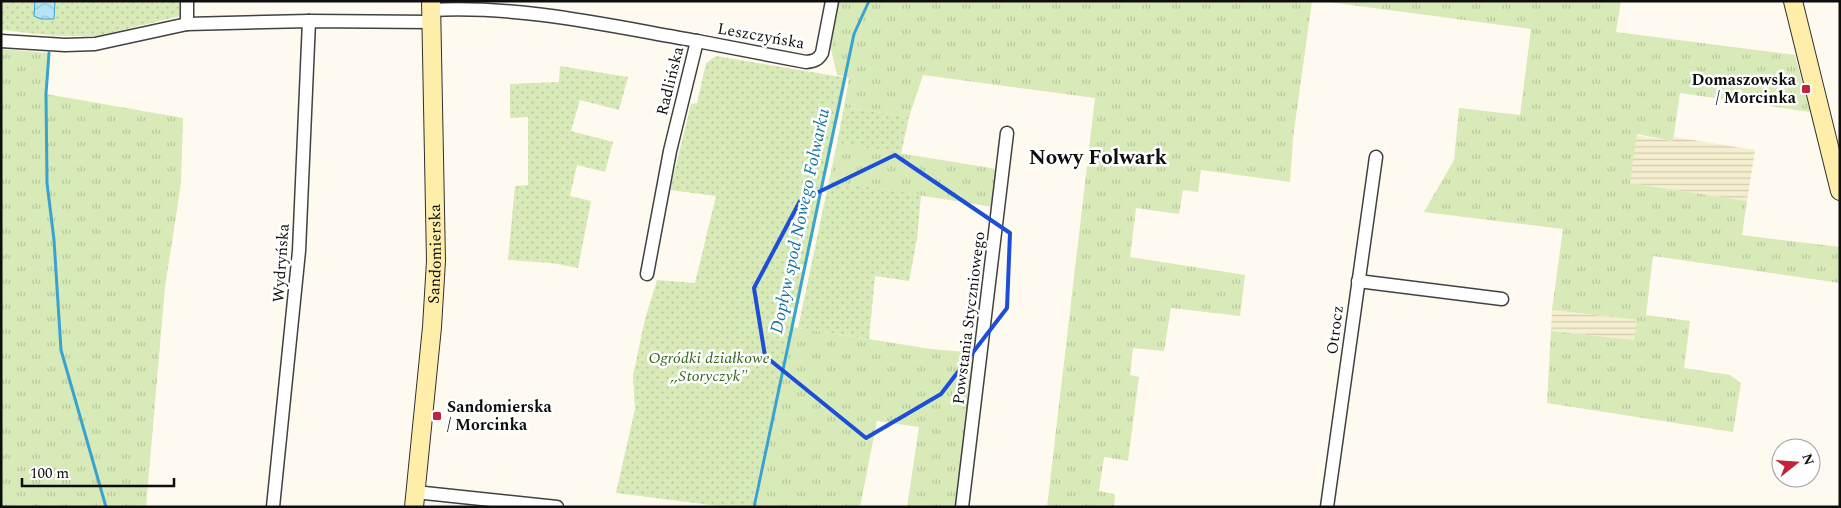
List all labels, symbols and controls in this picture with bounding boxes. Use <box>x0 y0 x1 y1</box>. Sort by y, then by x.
street label: Leszczyńska <box>716 17 807 55</box>
street label: Radlińska <box>650 44 690 118</box>
place label: Domaszowska / Morcinka <box>1692 68 1797 110</box>
marker: Domaszowska / Morcinka <box>1800 83 1812 95</box>
water label: Dopływ spod Nowego Folwarku <box>763 105 837 336</box>
district label: Nowy Folwark <box>1029 142 1167 174</box>
street label: Sandomierska <box>421 204 448 305</box>
street label: Wydryńska <box>266 223 296 303</box>
street label: Powstania Styczniowego <box>946 230 992 406</box>
street label: Otrocz <box>1320 304 1350 356</box>
park label: Ogródki działkowe ,,Storyczyk" <box>649 346 770 388</box>
place label: Sandomierska / Morcinka <box>447 395 552 437</box>
marker: Sandomierska / Morcinka <box>431 410 443 422</box>
north arrow <box>1771 438 1821 488</box>
text: N <box>1796 451 1820 468</box>
scale bar <box>22 456 175 488</box>
text: 100 m <box>30 462 69 485</box>

